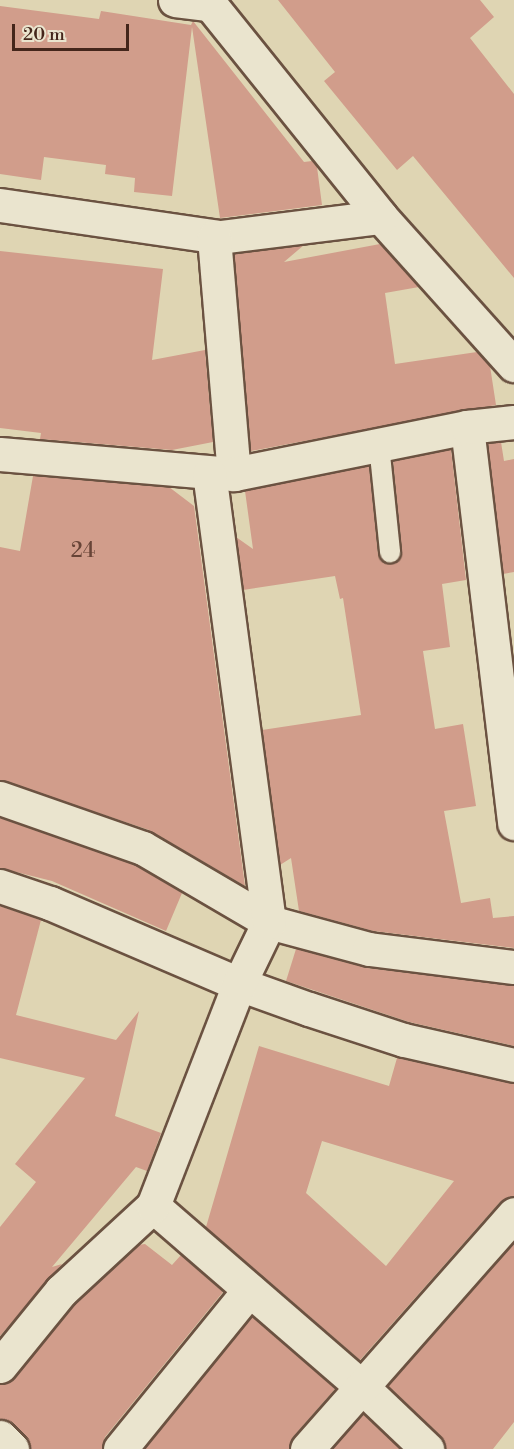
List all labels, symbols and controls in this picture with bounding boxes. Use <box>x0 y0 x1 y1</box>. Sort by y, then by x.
scale bar <box>15 12 132 50</box>
text: 20 m <box>23 23 65 46</box>
house number: 24 <box>71 538 95 564</box>

